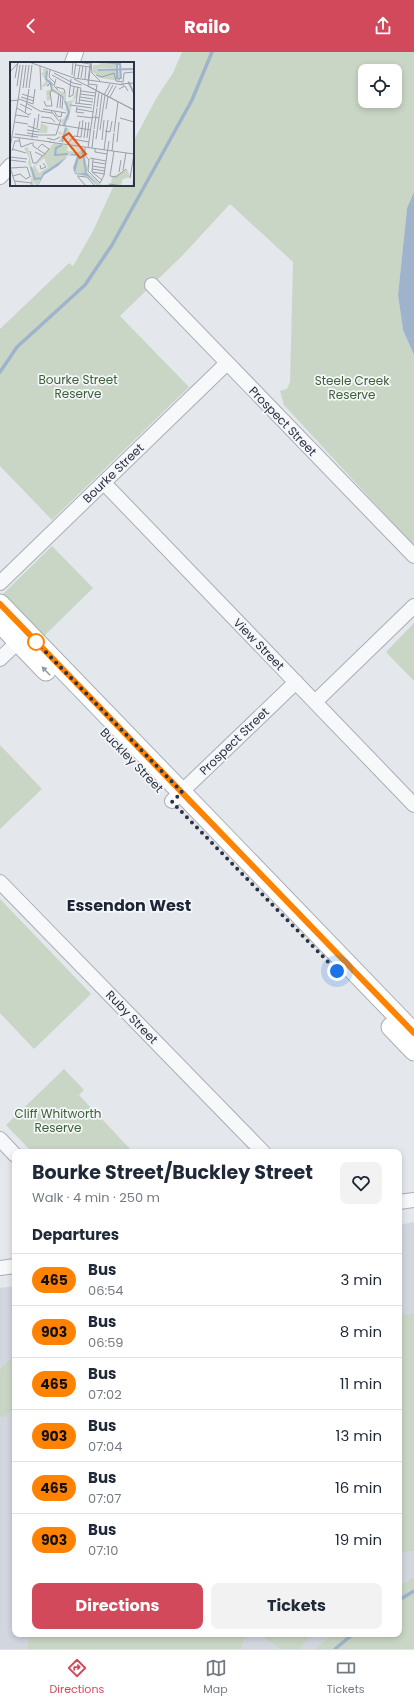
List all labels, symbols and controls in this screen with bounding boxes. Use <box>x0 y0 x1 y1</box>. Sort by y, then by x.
text: Railo <box>184 14 230 39</box>
icon: back <box>20 15 42 37</box>
icon: share <box>372 15 394 37</box>
inset map <box>10 62 134 186</box>
map controls <box>358 64 402 108</box>
button: locate <box>358 64 402 108</box>
park label: Bourke Street Reserve <box>38 371 118 402</box>
park label: Steele Creek Reserve <box>315 372 390 403</box>
street label: Prospect Street <box>245 382 321 460</box>
street label: Bourke Street <box>79 439 147 507</box>
street label: View Street <box>230 614 288 674</box>
unlabelled marker <box>27 633 45 651</box>
one-way arrow <box>41 666 51 676</box>
street label: Prospect Street <box>195 703 273 779</box>
street label: Buckley Street <box>97 724 167 796</box>
district label: Essendon West <box>67 894 191 917</box>
your location <box>327 961 347 981</box>
street label: Ruby Street <box>102 987 162 1047</box>
park label: Cliff Whitworth Reserve <box>14 1105 102 1136</box>
text: Bourke Street/Buckley Street <box>32 1159 313 1186</box>
button: heart <box>340 1162 382 1204</box>
text: Walk · 4 min · 250 m <box>32 1188 160 1207</box>
text: Departures <box>32 1224 119 1245</box>
text: Bus <box>88 1259 116 1280</box>
text: 3 min <box>340 1269 382 1290</box>
text: 465 <box>40 1270 68 1290</box>
text: 06:54 <box>88 1281 124 1300</box>
text: Bus <box>88 1311 116 1332</box>
text: 8 min <box>340 1321 382 1342</box>
text: 903 <box>41 1322 67 1342</box>
text: 06:59 <box>88 1333 124 1352</box>
text: Bus <box>88 1363 116 1384</box>
text: 11 min <box>340 1373 382 1394</box>
text: 465 <box>40 1374 68 1394</box>
text: 07:02 <box>88 1385 122 1404</box>
text: Bus <box>88 1415 116 1436</box>
text: 13 min <box>336 1425 382 1446</box>
text: 903 <box>41 1426 67 1446</box>
text: 07:04 <box>88 1437 122 1456</box>
text: Bus <box>88 1467 116 1488</box>
text: 16 min <box>335 1477 382 1498</box>
text: 465 <box>40 1478 68 1498</box>
text: 07:07 <box>88 1489 121 1508</box>
text: Bus <box>88 1519 116 1540</box>
text: 19 min <box>335 1529 382 1550</box>
text: 903 <box>41 1530 67 1550</box>
text: 07:10 <box>88 1541 118 1560</box>
button: Directions <box>32 1583 203 1629</box>
button: Tickets <box>211 1583 382 1629</box>
tab: Directions <box>50 1657 104 1698</box>
tab: Map <box>203 1657 228 1698</box>
tab: Tickets <box>327 1657 364 1698</box>

